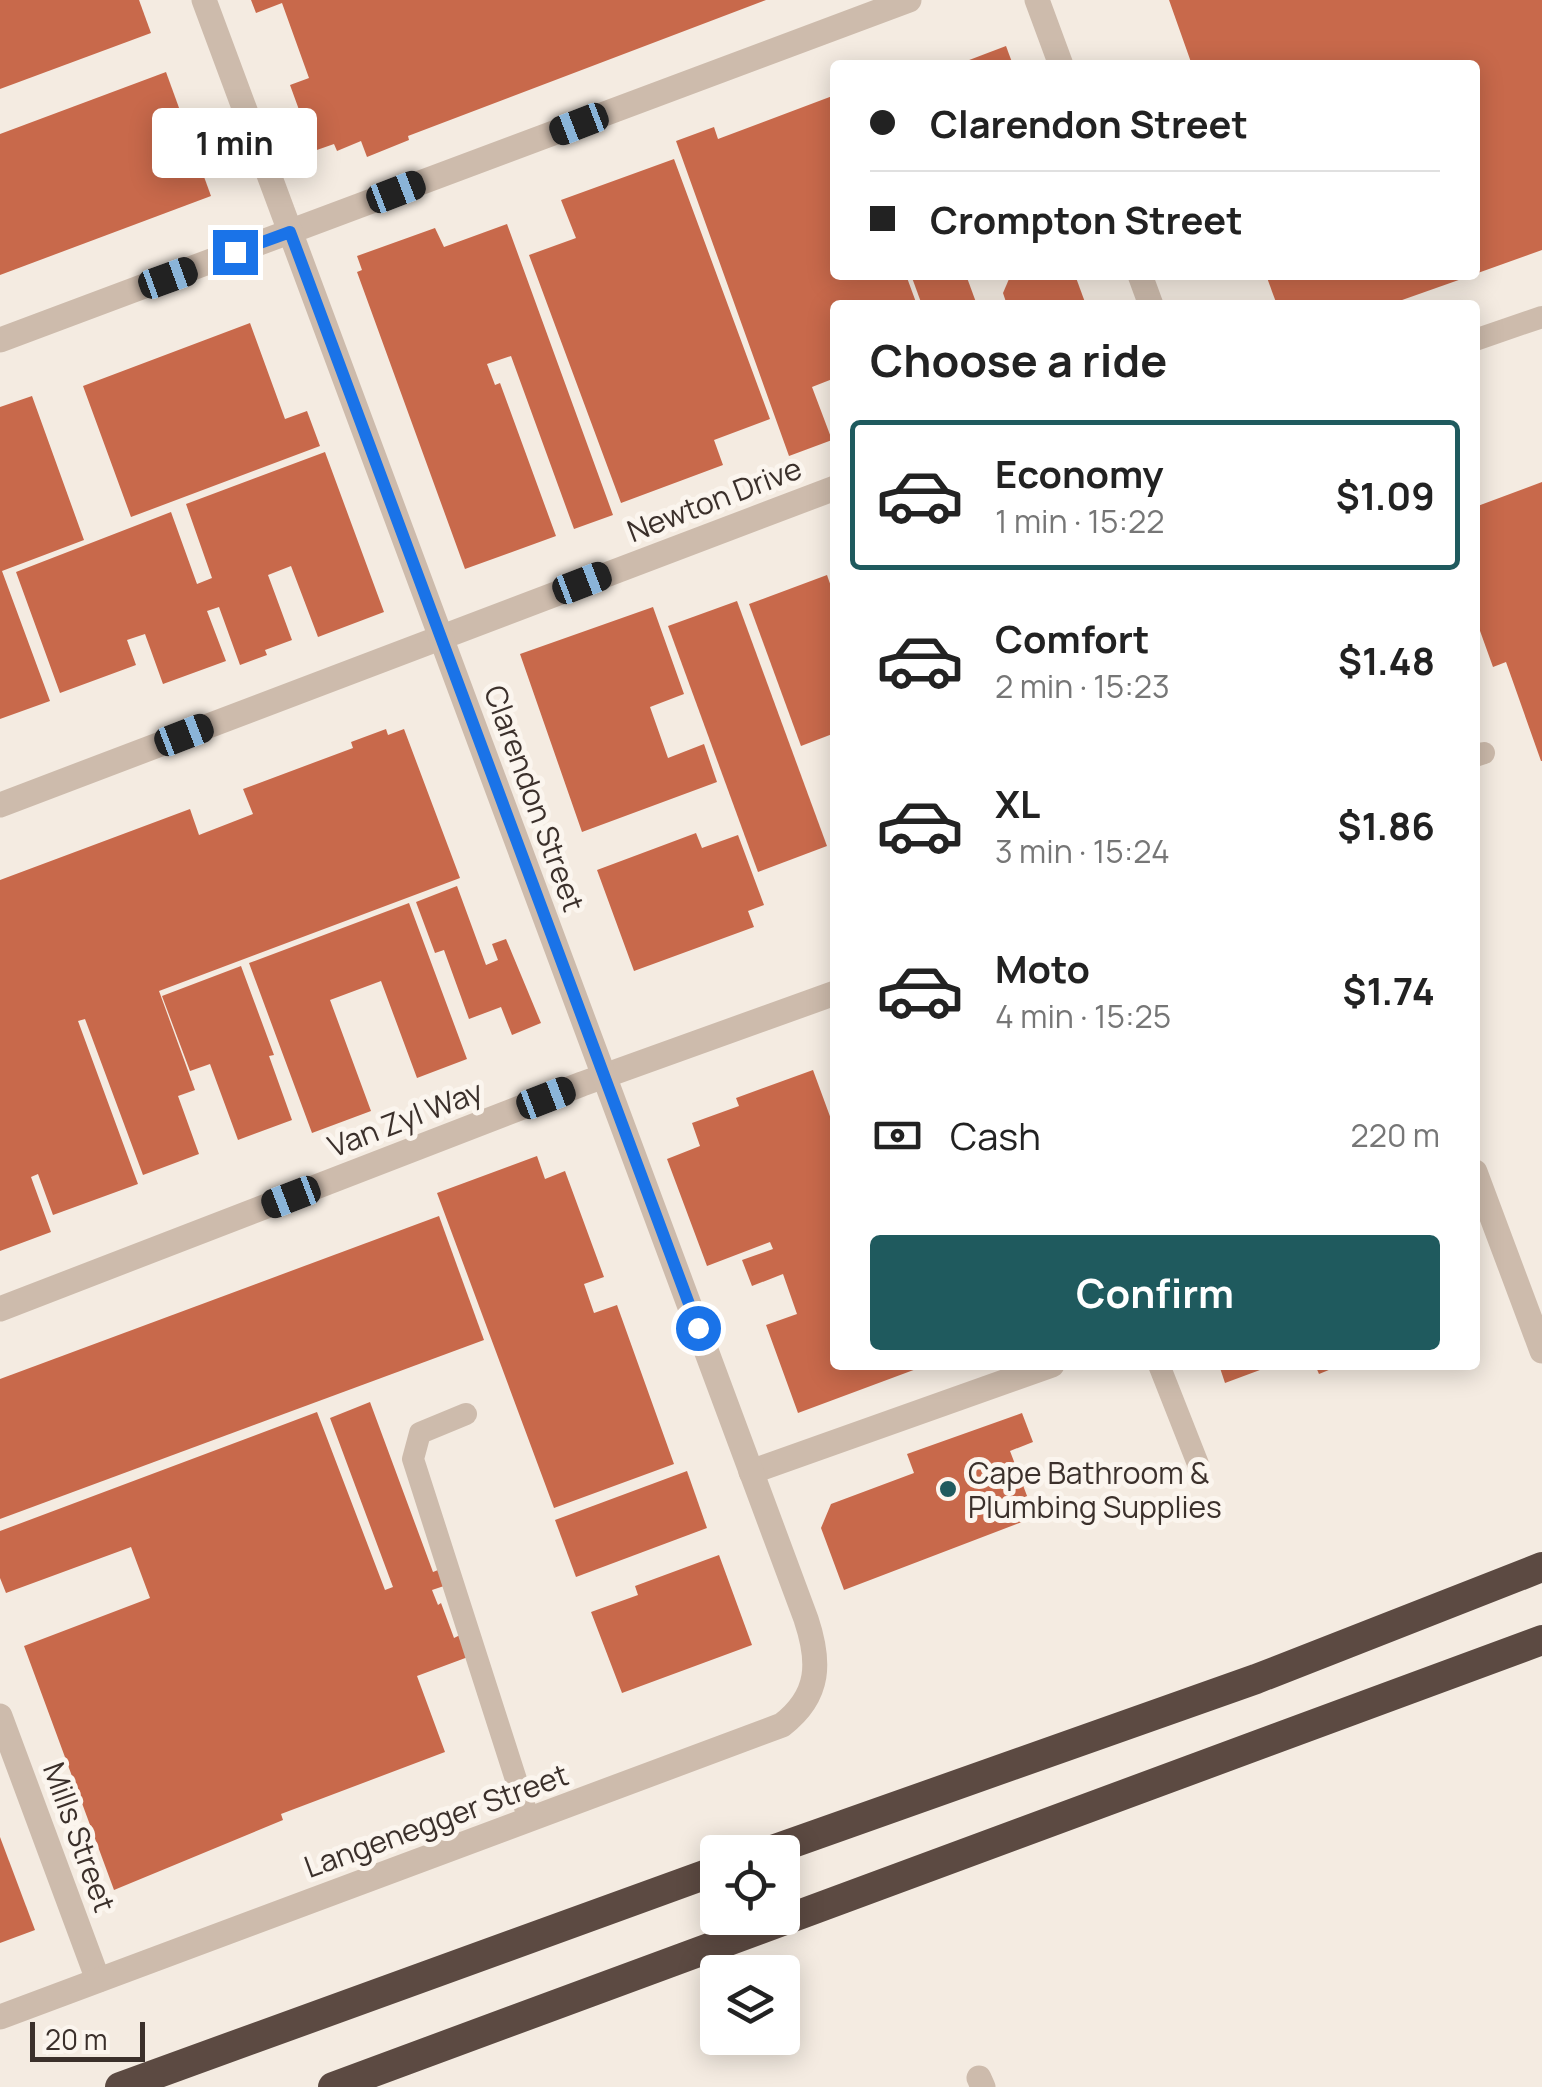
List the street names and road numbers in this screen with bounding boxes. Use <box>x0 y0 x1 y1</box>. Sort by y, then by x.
street label: Newton Drive <box>621 447 807 551</box>
street label: Clarendon Street <box>475 679 595 917</box>
street label: Van Zyl Way <box>322 1070 489 1166</box>
street label: Langenegger Street <box>298 1753 574 1887</box>
street label: Mills Street <box>34 1757 126 1917</box>

